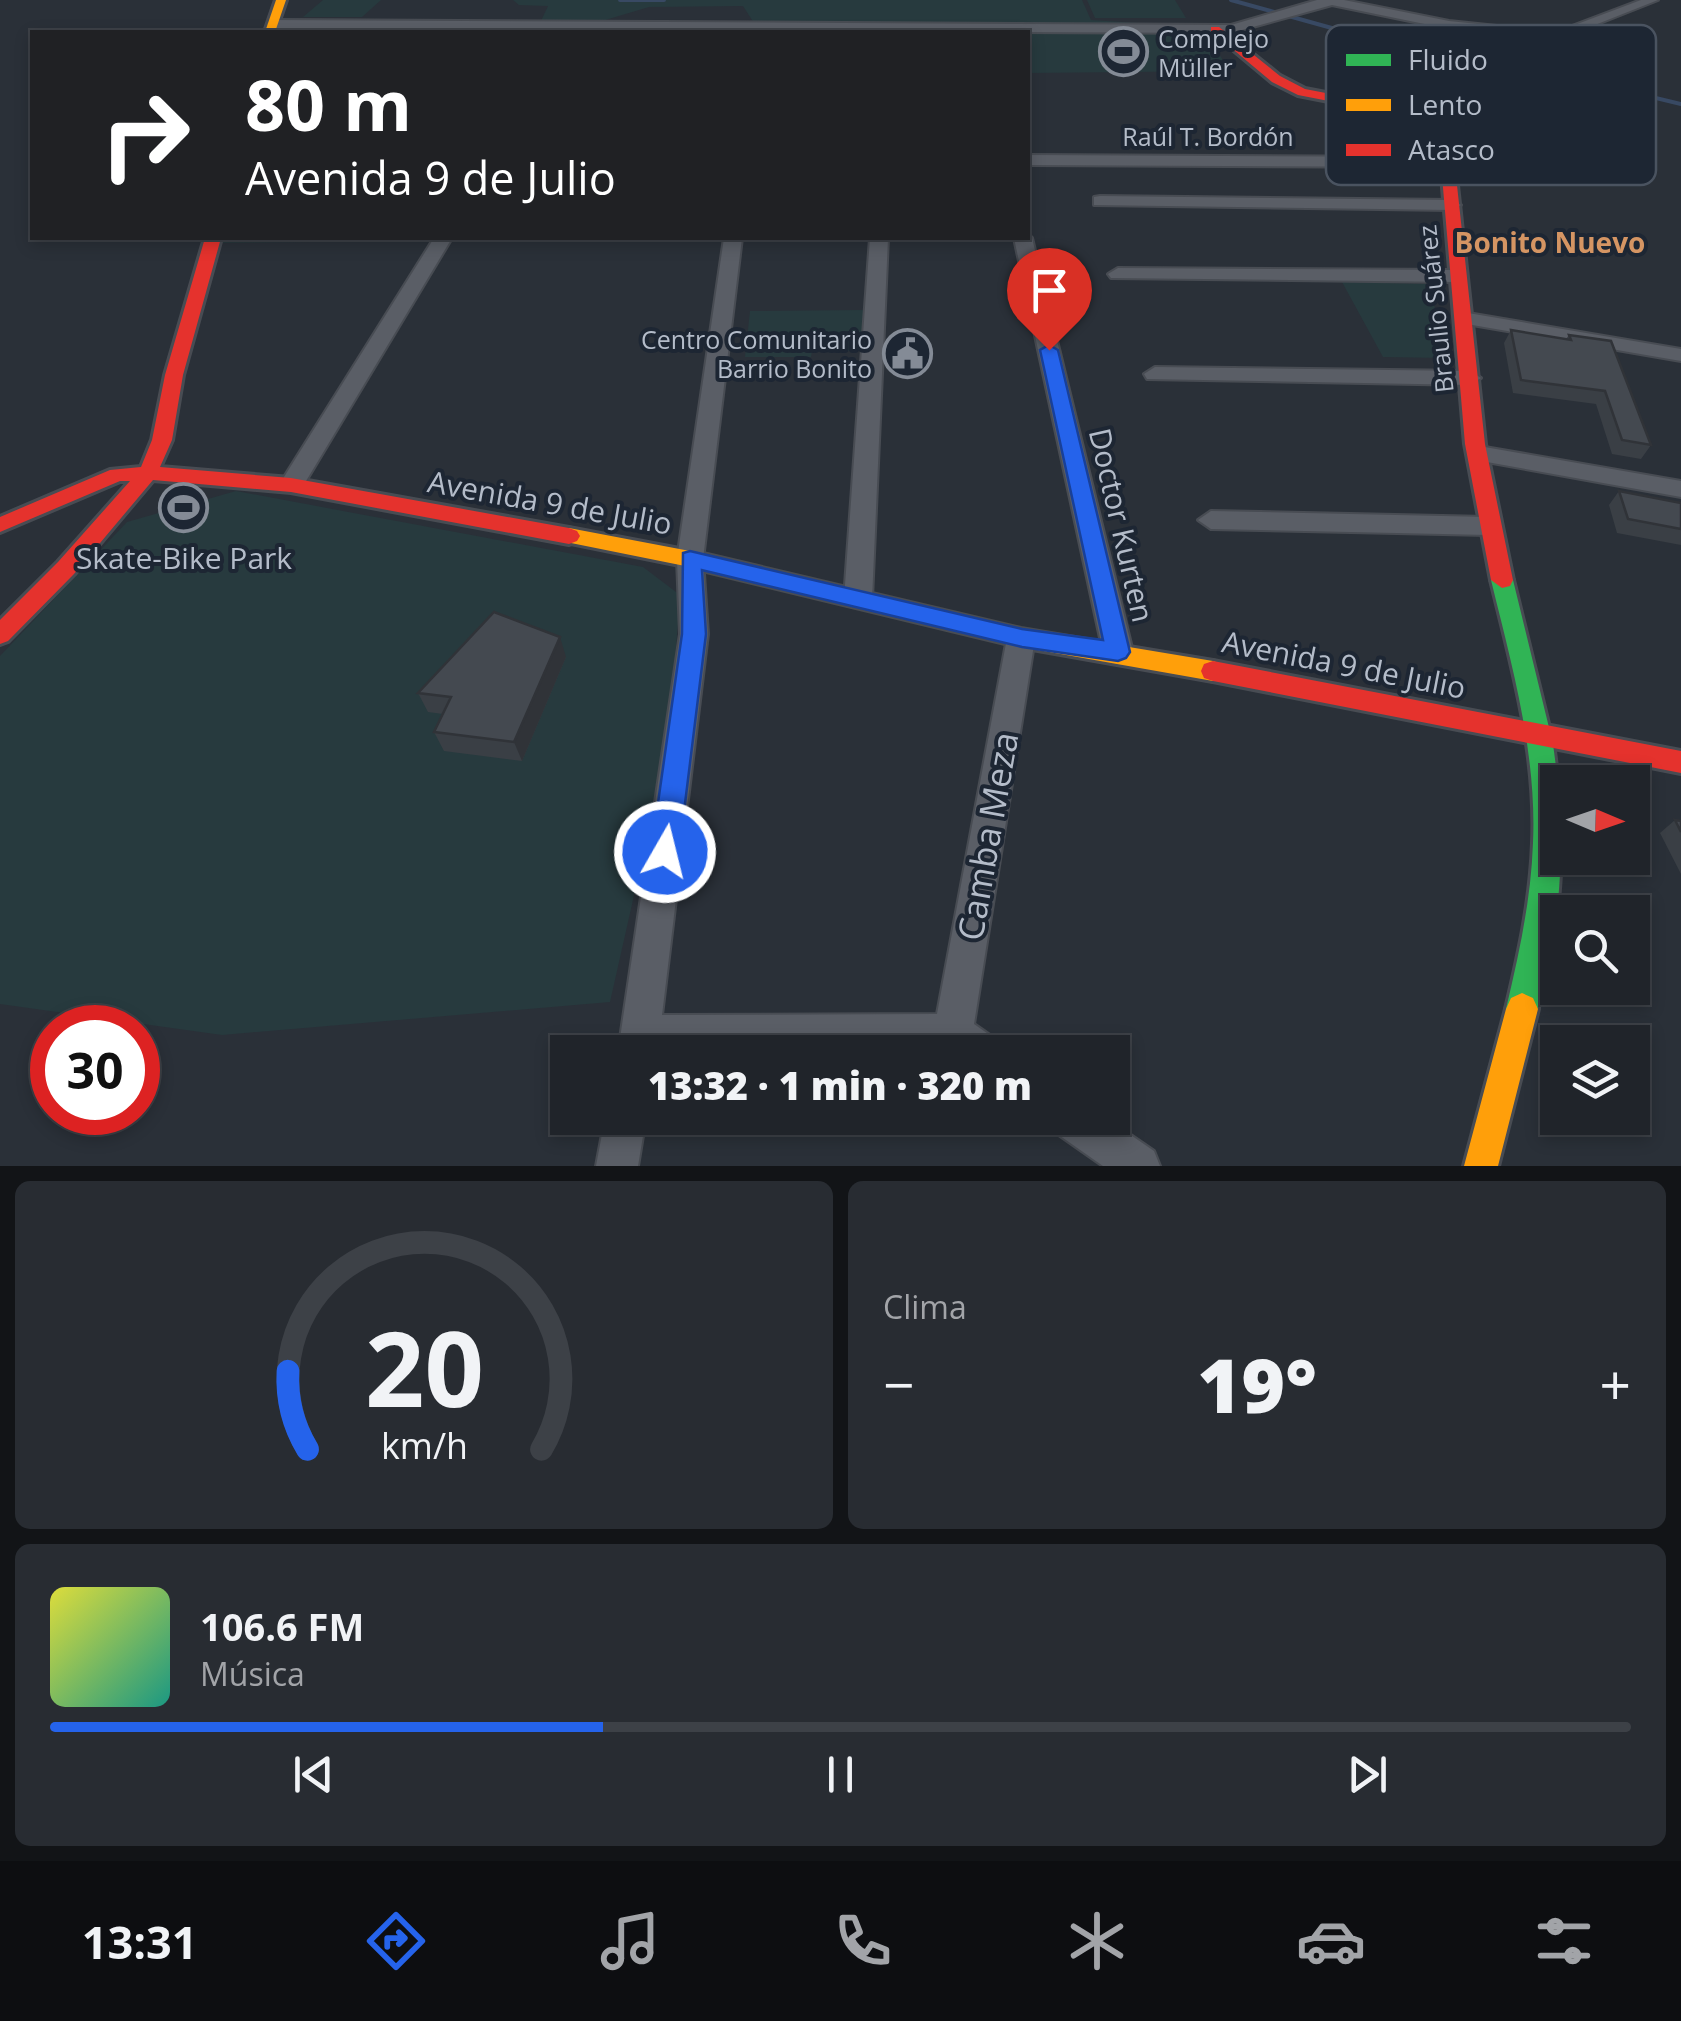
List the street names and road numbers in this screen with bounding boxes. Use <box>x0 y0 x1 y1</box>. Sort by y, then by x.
street label: Raúl T. Bordón <box>1122 119 1294 153</box>
street label: Braulio Suárez <box>1409 223 1461 395</box>
street label: Doctor Kurten <box>1080 424 1164 626</box>
street label: Avenida 9 de Julio <box>425 460 675 544</box>
street label: Avenida 9 de Julio <box>1219 620 1469 708</box>
street label: Camba Meza <box>946 728 1028 944</box>

